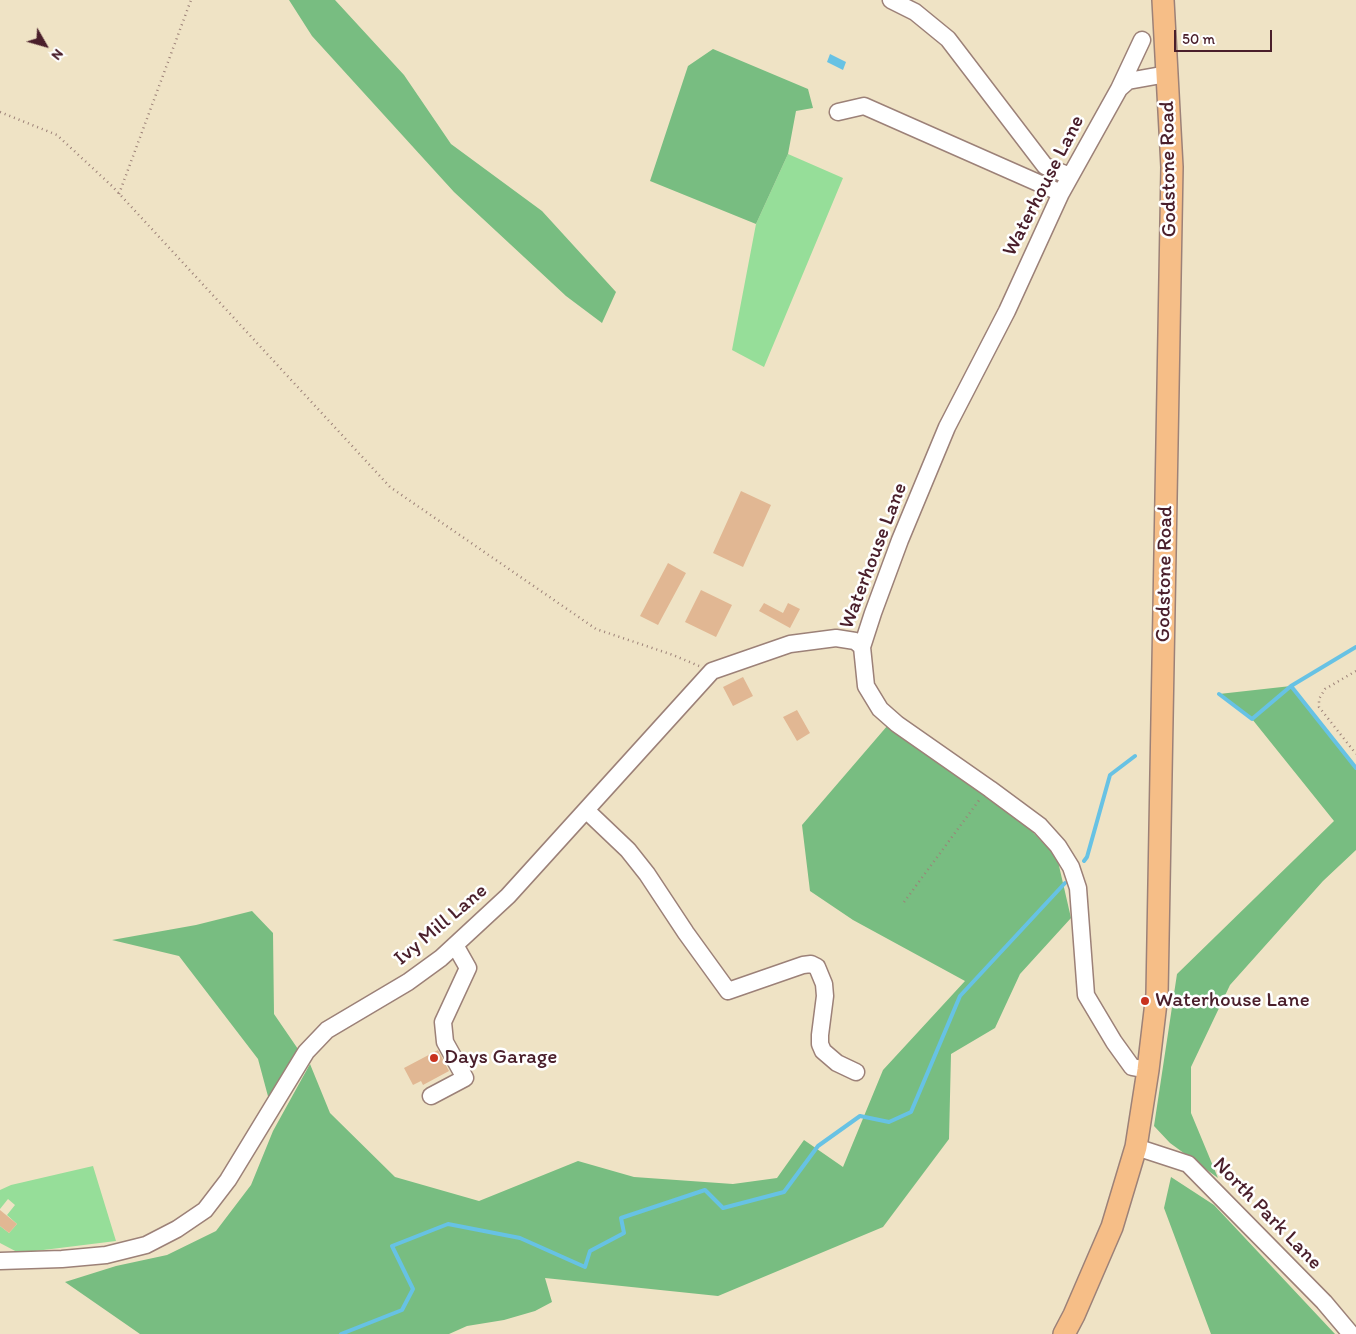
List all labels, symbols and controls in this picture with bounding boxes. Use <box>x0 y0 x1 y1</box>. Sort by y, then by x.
north arrow <box>20 20 70 70</box>
scale bar <box>1176 20 1274 52</box>
text: 50 m <box>1182 30 1215 48</box>
text: N <box>48 46 67 63</box>
street label: Godstone Road <box>1155 100 1183 238</box>
street label: Waterhouse Lane <box>998 111 1090 261</box>
street label: Waterhouse Lane <box>835 479 913 633</box>
street label: Godstone Road <box>1151 505 1179 643</box>
street label: Ivy Mill Lane <box>389 879 493 971</box>
place label: Waterhouse Lane <box>1155 988 1310 1014</box>
marker: Waterhouse Lane <box>1139 995 1151 1007</box>
place label: Days Garage <box>444 1045 557 1071</box>
marker: Days Garage <box>428 1052 440 1064</box>
street label: North Park Lane <box>1207 1153 1327 1275</box>

